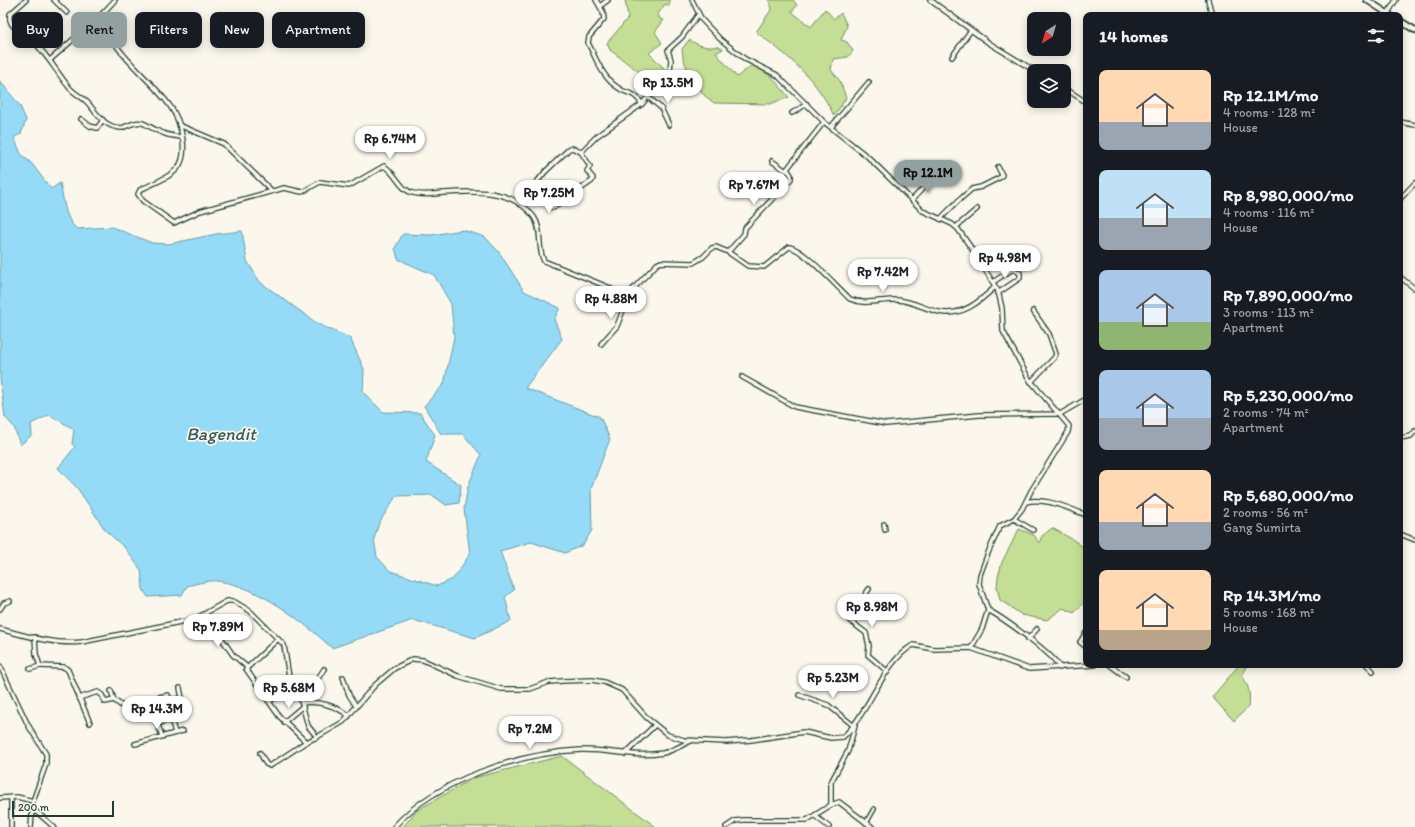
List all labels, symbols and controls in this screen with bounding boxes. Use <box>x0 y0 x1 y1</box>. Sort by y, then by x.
chip: Buy <box>12 12 63 48</box>
chip: Rent <box>71 12 127 48</box>
chip: Filters <box>135 12 202 48</box>
chip: New <box>210 12 264 48</box>
chip: Apartment <box>272 12 365 48</box>
north arrow <box>1027 12 1071 56</box>
map controls <box>1027 12 1071 108</box>
icon: filters <box>1365 25 1387 47</box>
text: 14 homes <box>1099 26 1168 46</box>
button: layers <box>1027 64 1071 108</box>
pin: Rp 13.5M <box>627 70 709 104</box>
text: Rp 13.5M <box>642 75 694 90</box>
text: Rp 12.1M/mo <box>1223 85 1318 105</box>
icon: home <box>1131 86 1179 134</box>
text: 4 rooms · 128 m² <box>1223 105 1315 120</box>
text: House <box>1223 120 1258 135</box>
pin: Rp 6.74M <box>349 126 431 160</box>
text: Rp 6.74M <box>364 131 416 146</box>
pin: Rp 12.1M <box>887 160 969 194</box>
text: Rp 12.1M <box>903 165 953 180</box>
pin: Rp 7.67M <box>713 172 795 206</box>
text: Rp 7.67M <box>729 177 779 192</box>
pin: Rp 7.25M <box>508 180 590 214</box>
text: Rp 7.25M <box>523 185 575 200</box>
text: Rp 8,980,000/mo <box>1223 185 1354 205</box>
icon: home <box>1131 186 1179 234</box>
text: 4 rooms · 116 m² <box>1223 205 1314 220</box>
text: House <box>1223 220 1258 235</box>
pin: Rp 4.98M <box>964 245 1046 279</box>
text: Rp 4.98M <box>979 250 1031 265</box>
pin: Rp 7.42M <box>842 259 924 293</box>
text: Rp 7.42M <box>857 264 909 279</box>
text: Rp 7,890,000/mo <box>1223 285 1353 305</box>
pin: Rp 4.88M <box>570 286 652 320</box>
icon: home <box>1131 286 1179 334</box>
text: Rp 4.88M <box>584 291 638 306</box>
text: 3 rooms · 113 m² <box>1223 305 1314 320</box>
text: Apartment <box>1223 320 1284 335</box>
text: Rp 5,230,000/mo <box>1223 385 1353 405</box>
icon: home <box>1131 386 1179 434</box>
text: 2 rooms · 74 m² <box>1223 405 1309 420</box>
text: Apartment <box>1223 420 1284 435</box>
water label: Bagendit <box>186 423 258 445</box>
text: Rp 5,680,000/mo <box>1223 485 1353 505</box>
icon: home <box>1131 486 1179 534</box>
text: 2 rooms · 56 m² <box>1223 505 1308 520</box>
text: Gang Sumirta <box>1223 520 1301 535</box>
text: Rp 14.3M/mo <box>1223 585 1321 605</box>
icon: home <box>1131 586 1179 634</box>
pin: Rp 8.98M <box>831 594 913 628</box>
text: Rp 8.98M <box>846 599 898 614</box>
text: 5 rooms · 168 m² <box>1223 605 1314 620</box>
pin: Rp 7.89M <box>177 614 259 648</box>
text: Rp 7.89M <box>192 619 244 634</box>
text: House <box>1223 620 1258 635</box>
pin: Rp 5.23M <box>792 665 874 699</box>
text: Rp 5.23M <box>807 670 859 685</box>
pin: Rp 5.68M <box>248 675 330 709</box>
text: Rp 5.68M <box>263 680 315 695</box>
pin: Rp 14.3M <box>116 696 198 730</box>
text: Rp 14.3M <box>131 701 183 716</box>
pin: Rp 7.2M <box>493 716 567 750</box>
text: Rp 7.2M <box>508 721 552 736</box>
scale bar <box>12 799 114 818</box>
text: 200 m <box>18 801 49 814</box>

